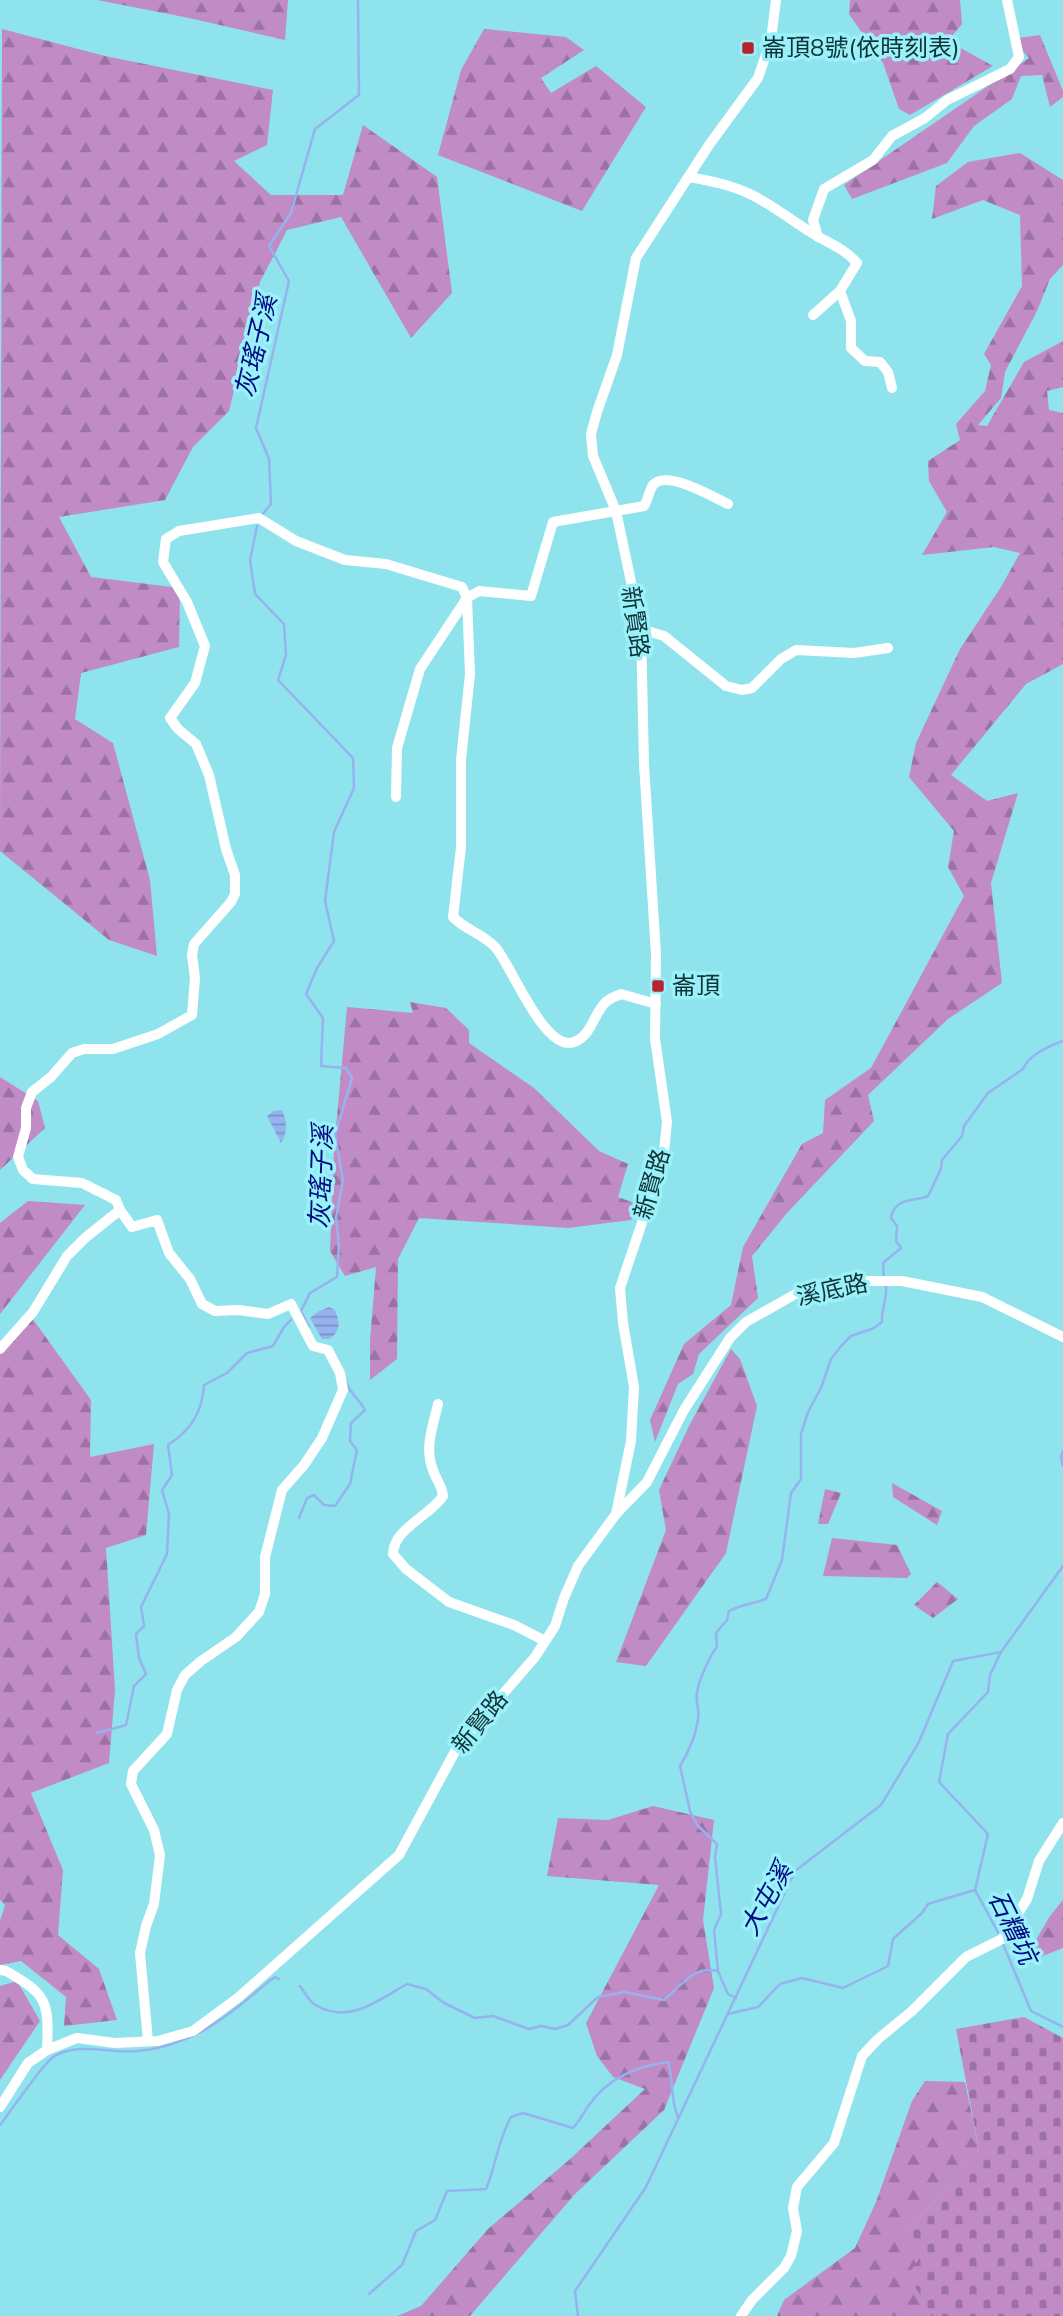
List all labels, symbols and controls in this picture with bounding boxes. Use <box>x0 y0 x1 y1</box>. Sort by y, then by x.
place label: 崙頂8號(依時刻表) <box>762 32 960 62</box>
marker: 崙頂8號(依時刻表) <box>740 40 756 56</box>
water label: 灰瑤子溪 <box>228 288 284 400</box>
street label: 新賢路 <box>616 584 656 660</box>
place label: 崙頂 <box>672 970 720 1000</box>
marker: 崙頂 <box>650 978 666 994</box>
water label: 灰瑤子溪 <box>302 1120 339 1230</box>
street label: 新賢路 <box>627 1145 675 1222</box>
street label: 溪底路 <box>793 1267 870 1311</box>
street label: 新賢路 <box>445 1684 514 1759</box>
water label: 大屯溪 <box>732 1853 801 1941</box>
water label: 石糟坑 <box>982 1884 1047 1973</box>

